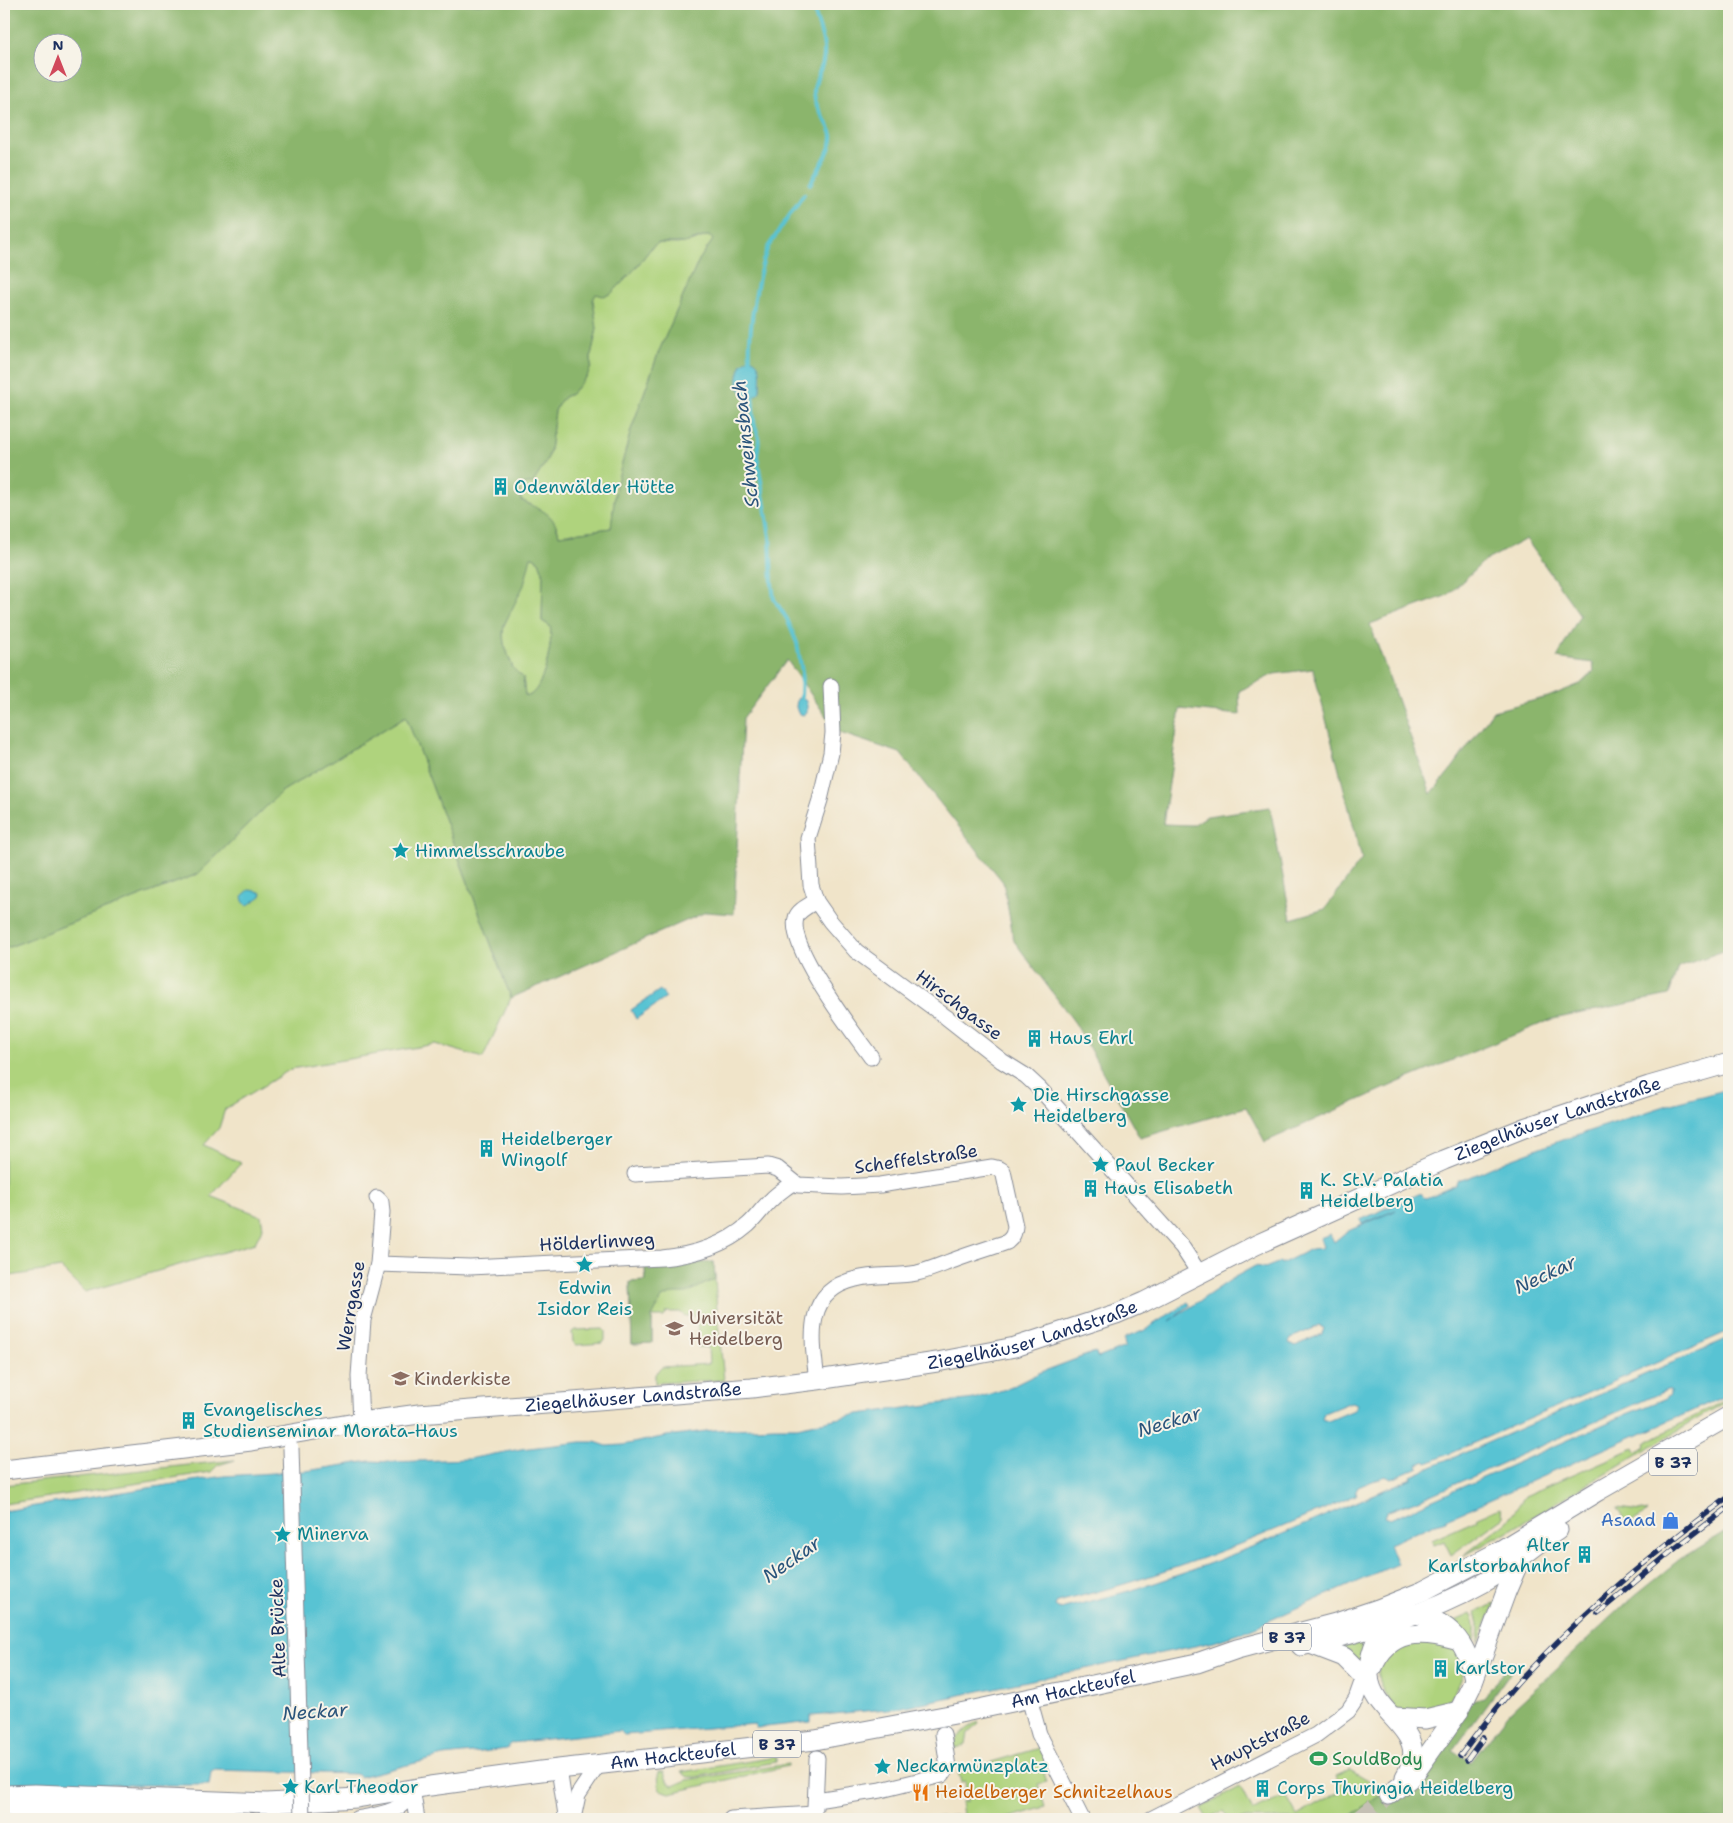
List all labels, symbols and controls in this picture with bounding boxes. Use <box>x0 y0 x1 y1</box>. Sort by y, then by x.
north arrow <box>32 32 82 82</box>
text: N <box>52 36 64 54</box>
water label: Schweinsbach <box>726 379 765 509</box>
place label: Odenwälder Hütte <box>514 475 675 499</box>
building icon: Odenwälder Hütte <box>490 477 510 497</box>
place label: Himmelsschraube <box>415 839 565 863</box>
place icon: Himmelsschraube <box>391 841 411 861</box>
street label: Hirschgasse <box>911 964 1007 1046</box>
place label: Haus Ehrl <box>1049 1026 1134 1050</box>
building icon: Haus Ehrl <box>1025 1028 1045 1048</box>
street label: Ziegelhäuser Landstraße <box>1451 1071 1664 1167</box>
place label: Die Hirschgasse Heidelberg <box>1033 1083 1169 1128</box>
place icon: Die Hirschgasse Heidelberg <box>1009 1095 1029 1115</box>
place label: Heidelberger Wingolf <box>501 1127 613 1172</box>
street label: Scheffelstraße <box>853 1138 979 1180</box>
building icon: Heidelberger Wingolf <box>477 1139 497 1159</box>
place label: Paul Becker <box>1115 1153 1215 1177</box>
place icon: Paul Becker <box>1091 1155 1111 1175</box>
place label: K. St.V. Palatia Heidelberg <box>1320 1168 1443 1213</box>
place label: Haus Elisabeth <box>1104 1176 1233 1200</box>
building icon: Haus Elisabeth <box>1080 1178 1100 1198</box>
building icon: K. St.V. Palatia Heidelberg <box>1296 1180 1316 1200</box>
street label: Hölderlinweg <box>539 1227 655 1257</box>
water label: Neckar <box>1510 1249 1581 1300</box>
place icon: Edwin Isidor Reis <box>575 1255 595 1275</box>
street label: Werrgasse <box>331 1259 371 1353</box>
place label: Edwin Isidor Reis <box>537 1276 633 1321</box>
street label: Ziegelhäuser Landstraße <box>926 1294 1141 1375</box>
place label: Universität Heidelberg <box>689 1306 784 1351</box>
school or university icon: Universität Heidelberg <box>665 1318 685 1338</box>
place label: Kinderkiste <box>414 1367 511 1391</box>
school or university icon: Kinderkiste <box>390 1369 410 1389</box>
street label: Ziegelhäuser Landstraße <box>524 1377 743 1418</box>
place label: Evangelisches Studienseminar Morata-Haus <box>203 1398 458 1443</box>
water label: Neckar <box>1134 1400 1205 1443</box>
building icon: Evangelisches Studienseminar Morata-Haus <box>179 1410 199 1430</box>
road number: B 37 <box>1649 1448 1697 1475</box>
place label: Asaad <box>1601 1508 1656 1532</box>
shop icon: Asaad <box>1660 1510 1680 1530</box>
place label: Minerva <box>297 1522 369 1546</box>
place icon: Minerva <box>273 1524 293 1544</box>
water label: Neckar <box>757 1530 826 1588</box>
place label: Alter Karlstorbahnhof <box>1428 1533 1570 1578</box>
building icon: Alter Karlstorbahnhof <box>1574 1545 1594 1565</box>
street label: Alte Brücke <box>264 1578 292 1678</box>
road number: B 37 <box>1263 1624 1311 1650</box>
place label: Karlstor <box>1455 1656 1526 1680</box>
building icon: Karlstor <box>1431 1658 1451 1678</box>
street label: Am Hackteufel <box>1009 1664 1138 1714</box>
water label: Neckar <box>282 1697 350 1726</box>
street label: Hauptstraße <box>1206 1706 1314 1776</box>
road number: B 37 <box>753 1730 801 1758</box>
street label: Am Hackteufel <box>609 1737 738 1775</box>
place label: SouldBody <box>1332 1747 1423 1771</box>
sports icon: SouldBody <box>1308 1749 1328 1769</box>
place label: Neckarmünzplatz <box>896 1754 1049 1778</box>
place icon: Neckarmünzplatz <box>872 1756 892 1776</box>
place label: Karl Theodor <box>304 1775 418 1799</box>
place label: Corps Thuringia Heidelberg <box>1277 1776 1513 1800</box>
place icon: Karl Theodor <box>280 1777 300 1797</box>
building icon: Corps Thuringia Heidelberg <box>1253 1778 1273 1798</box>
place label: Heidelberger Schnitzelhaus <box>935 1780 1173 1804</box>
restaurant icon: Heidelberger Schnitzelhaus <box>911 1782 931 1802</box>

